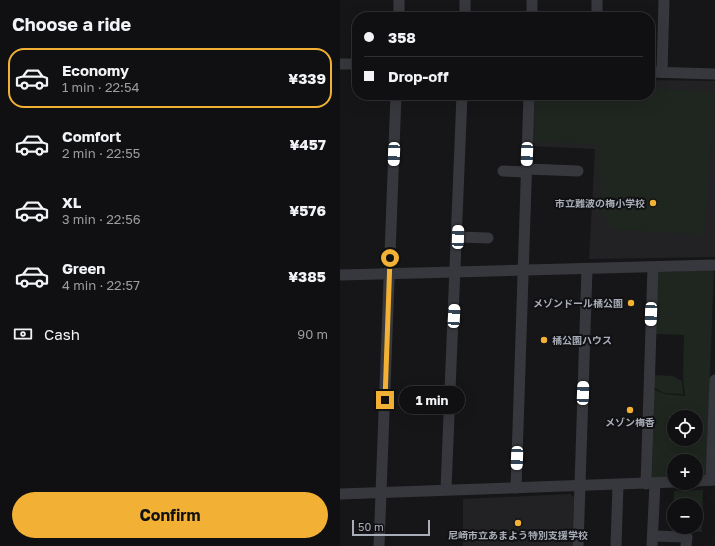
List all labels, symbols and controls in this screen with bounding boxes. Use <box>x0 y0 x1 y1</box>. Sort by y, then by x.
text: Choose a ride <box>12 13 131 35</box>
text: 358 <box>388 28 416 46</box>
icon: car <box>14 60 50 96</box>
text: Economy <box>62 61 129 79</box>
text: Drop-off <box>388 67 448 85</box>
text: ¥339 <box>288 69 326 87</box>
text: 1 min · 22:54 <box>62 79 139 95</box>
icon: car <box>14 126 50 162</box>
text: Comfort <box>62 127 121 145</box>
text: ¥457 <box>289 135 326 153</box>
car <box>388 142 400 166</box>
car <box>521 142 533 166</box>
text: 2 min · 22:55 <box>62 145 140 161</box>
icon: car <box>14 192 50 228</box>
text: XL <box>62 193 81 211</box>
place label: 市立難波の梅小学校 <box>555 197 645 209</box>
marker: 市立難波の梅小学校 <box>648 198 658 208</box>
text: ¥576 <box>289 201 326 219</box>
text: 3 min · 22:56 <box>62 211 141 227</box>
car <box>452 225 464 249</box>
route start <box>381 249 399 267</box>
icon: car <box>14 258 50 294</box>
text: Green <box>62 259 105 277</box>
text: ¥385 <box>288 267 326 285</box>
text: 4 min · 22:57 <box>62 277 140 293</box>
place label: メゾンドール橘公園 <box>533 297 623 309</box>
marker: メゾンドール橘公園 <box>626 298 636 308</box>
car <box>645 302 657 326</box>
car <box>447 304 461 328</box>
icon: cash <box>12 323 34 345</box>
text: Cash <box>44 325 80 343</box>
text: 90 m <box>297 326 328 342</box>
place label: 橘公園ハウス <box>552 334 612 346</box>
marker: 橘公園ハウス <box>539 335 549 345</box>
car <box>577 381 589 405</box>
callout: 1 min <box>399 386 465 414</box>
route end <box>376 391 394 409</box>
text: 1 min <box>416 392 448 408</box>
marker: メゾン梅香 <box>625 405 635 415</box>
map controls <box>667 410 703 534</box>
button: locate <box>667 410 703 446</box>
place label: メゾン梅香 <box>605 416 655 428</box>
car <box>511 446 523 470</box>
button: + <box>667 454 703 490</box>
button: Confirm <box>12 492 328 538</box>
button: − <box>667 498 703 534</box>
scale bar <box>352 518 430 537</box>
marker: 尼崎市立あまよう特別支援学校 <box>513 518 523 528</box>
text: 50 m <box>358 520 384 533</box>
place label: 尼崎市立あまよう特別支援学校 <box>448 529 588 541</box>

